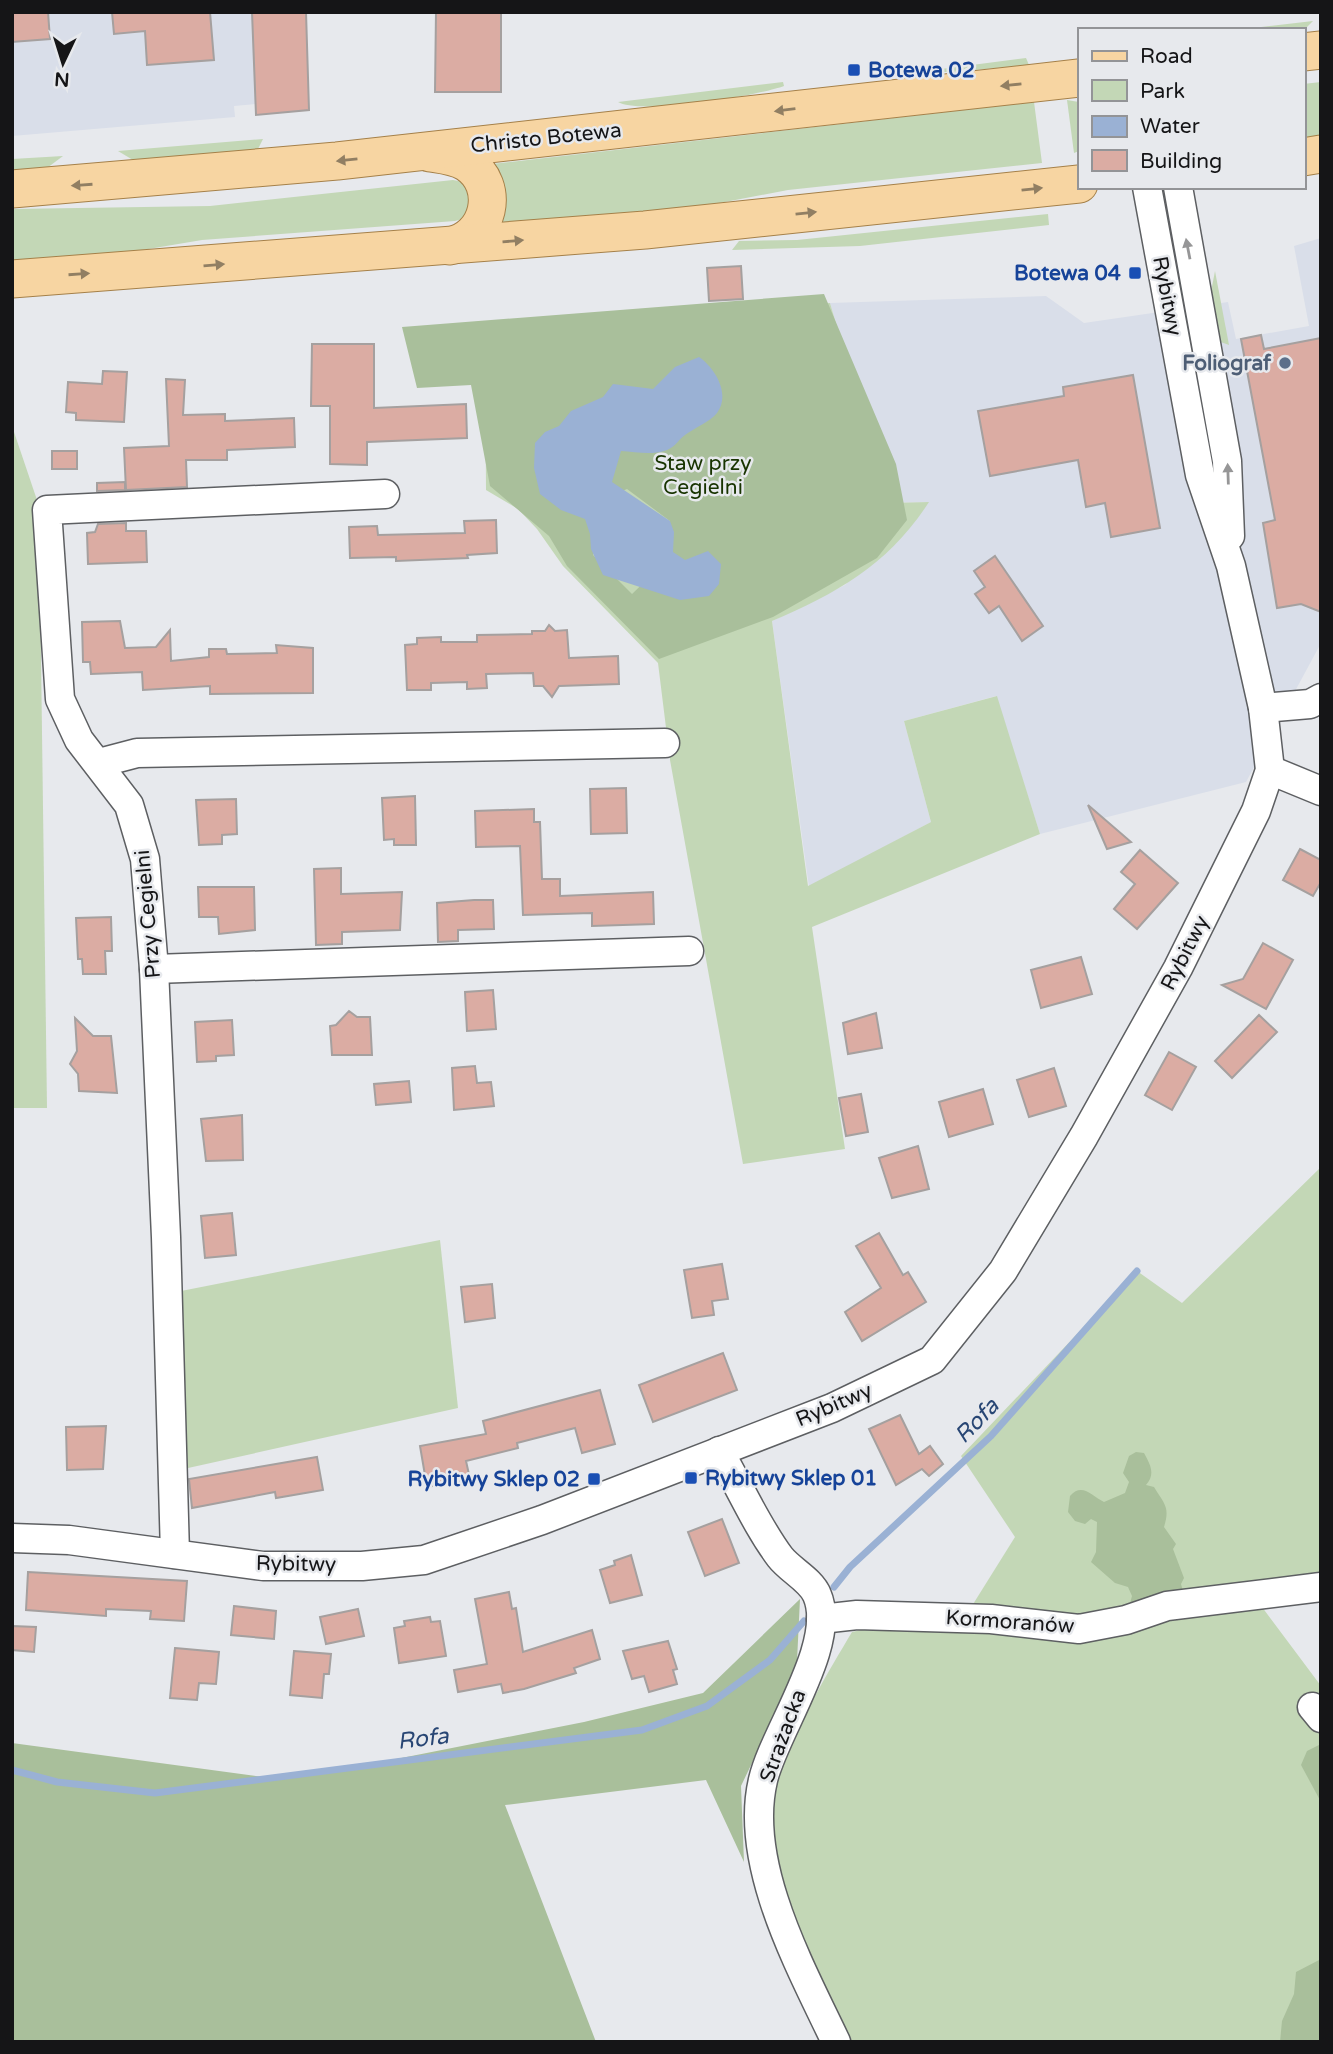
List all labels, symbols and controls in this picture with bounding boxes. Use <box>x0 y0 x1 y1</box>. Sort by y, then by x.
north arrow <box>28 28 98 98</box>
legend <box>1078 28 1305 189</box>
text: Road <box>1140 44 1193 69</box>
place label: Botewa 02 <box>868 58 975 83</box>
marker: Botewa 02 <box>846 62 862 78</box>
text: N <box>54 67 70 90</box>
text: Park <box>1140 79 1185 104</box>
one-way arrow <box>1000 80 1022 91</box>
one-way arrow <box>774 105 796 116</box>
text: Water <box>1140 114 1200 139</box>
street label: Christo Botewa <box>469 118 623 158</box>
text: Building <box>1140 149 1222 174</box>
one-way arrow <box>336 154 358 165</box>
one-way arrow <box>71 180 93 191</box>
one-way arrow <box>1022 184 1044 195</box>
one-way arrow <box>795 207 817 218</box>
one-way arrow <box>502 235 524 246</box>
one-way arrow <box>1182 238 1193 260</box>
street label: Rybitwy <box>1147 254 1187 338</box>
one-way arrow <box>203 259 225 270</box>
place label: Botewa 04 <box>1014 261 1121 286</box>
marker: Botewa 04 <box>1127 265 1143 281</box>
one-way arrow <box>68 269 90 280</box>
place label: Foliograf <box>1182 351 1272 376</box>
marker: Foliograf <box>1277 355 1293 371</box>
park label: Staw przy Cegielni <box>654 451 752 500</box>
one-way arrow <box>1222 463 1233 485</box>
street label: Przy Cegielni <box>130 849 166 979</box>
street label: Rybitwy <box>1156 911 1214 995</box>
street label: Rybitwy <box>792 1378 876 1432</box>
water label: Rofa <box>949 1392 1006 1449</box>
place label: Rybitwy Sklep 01 <box>705 1466 877 1491</box>
place label: Rybitwy Sklep 02 <box>408 1467 580 1492</box>
marker: Rybitwy Sklep 01 <box>683 1470 699 1486</box>
marker: Rybitwy Sklep 02 <box>586 1471 602 1487</box>
street label: Rybitwy <box>256 1551 336 1577</box>
street label: Kormoranów <box>945 1605 1075 1639</box>
street label: Strażacka <box>755 1686 811 1786</box>
water label: Rofa <box>396 1722 451 1756</box>

